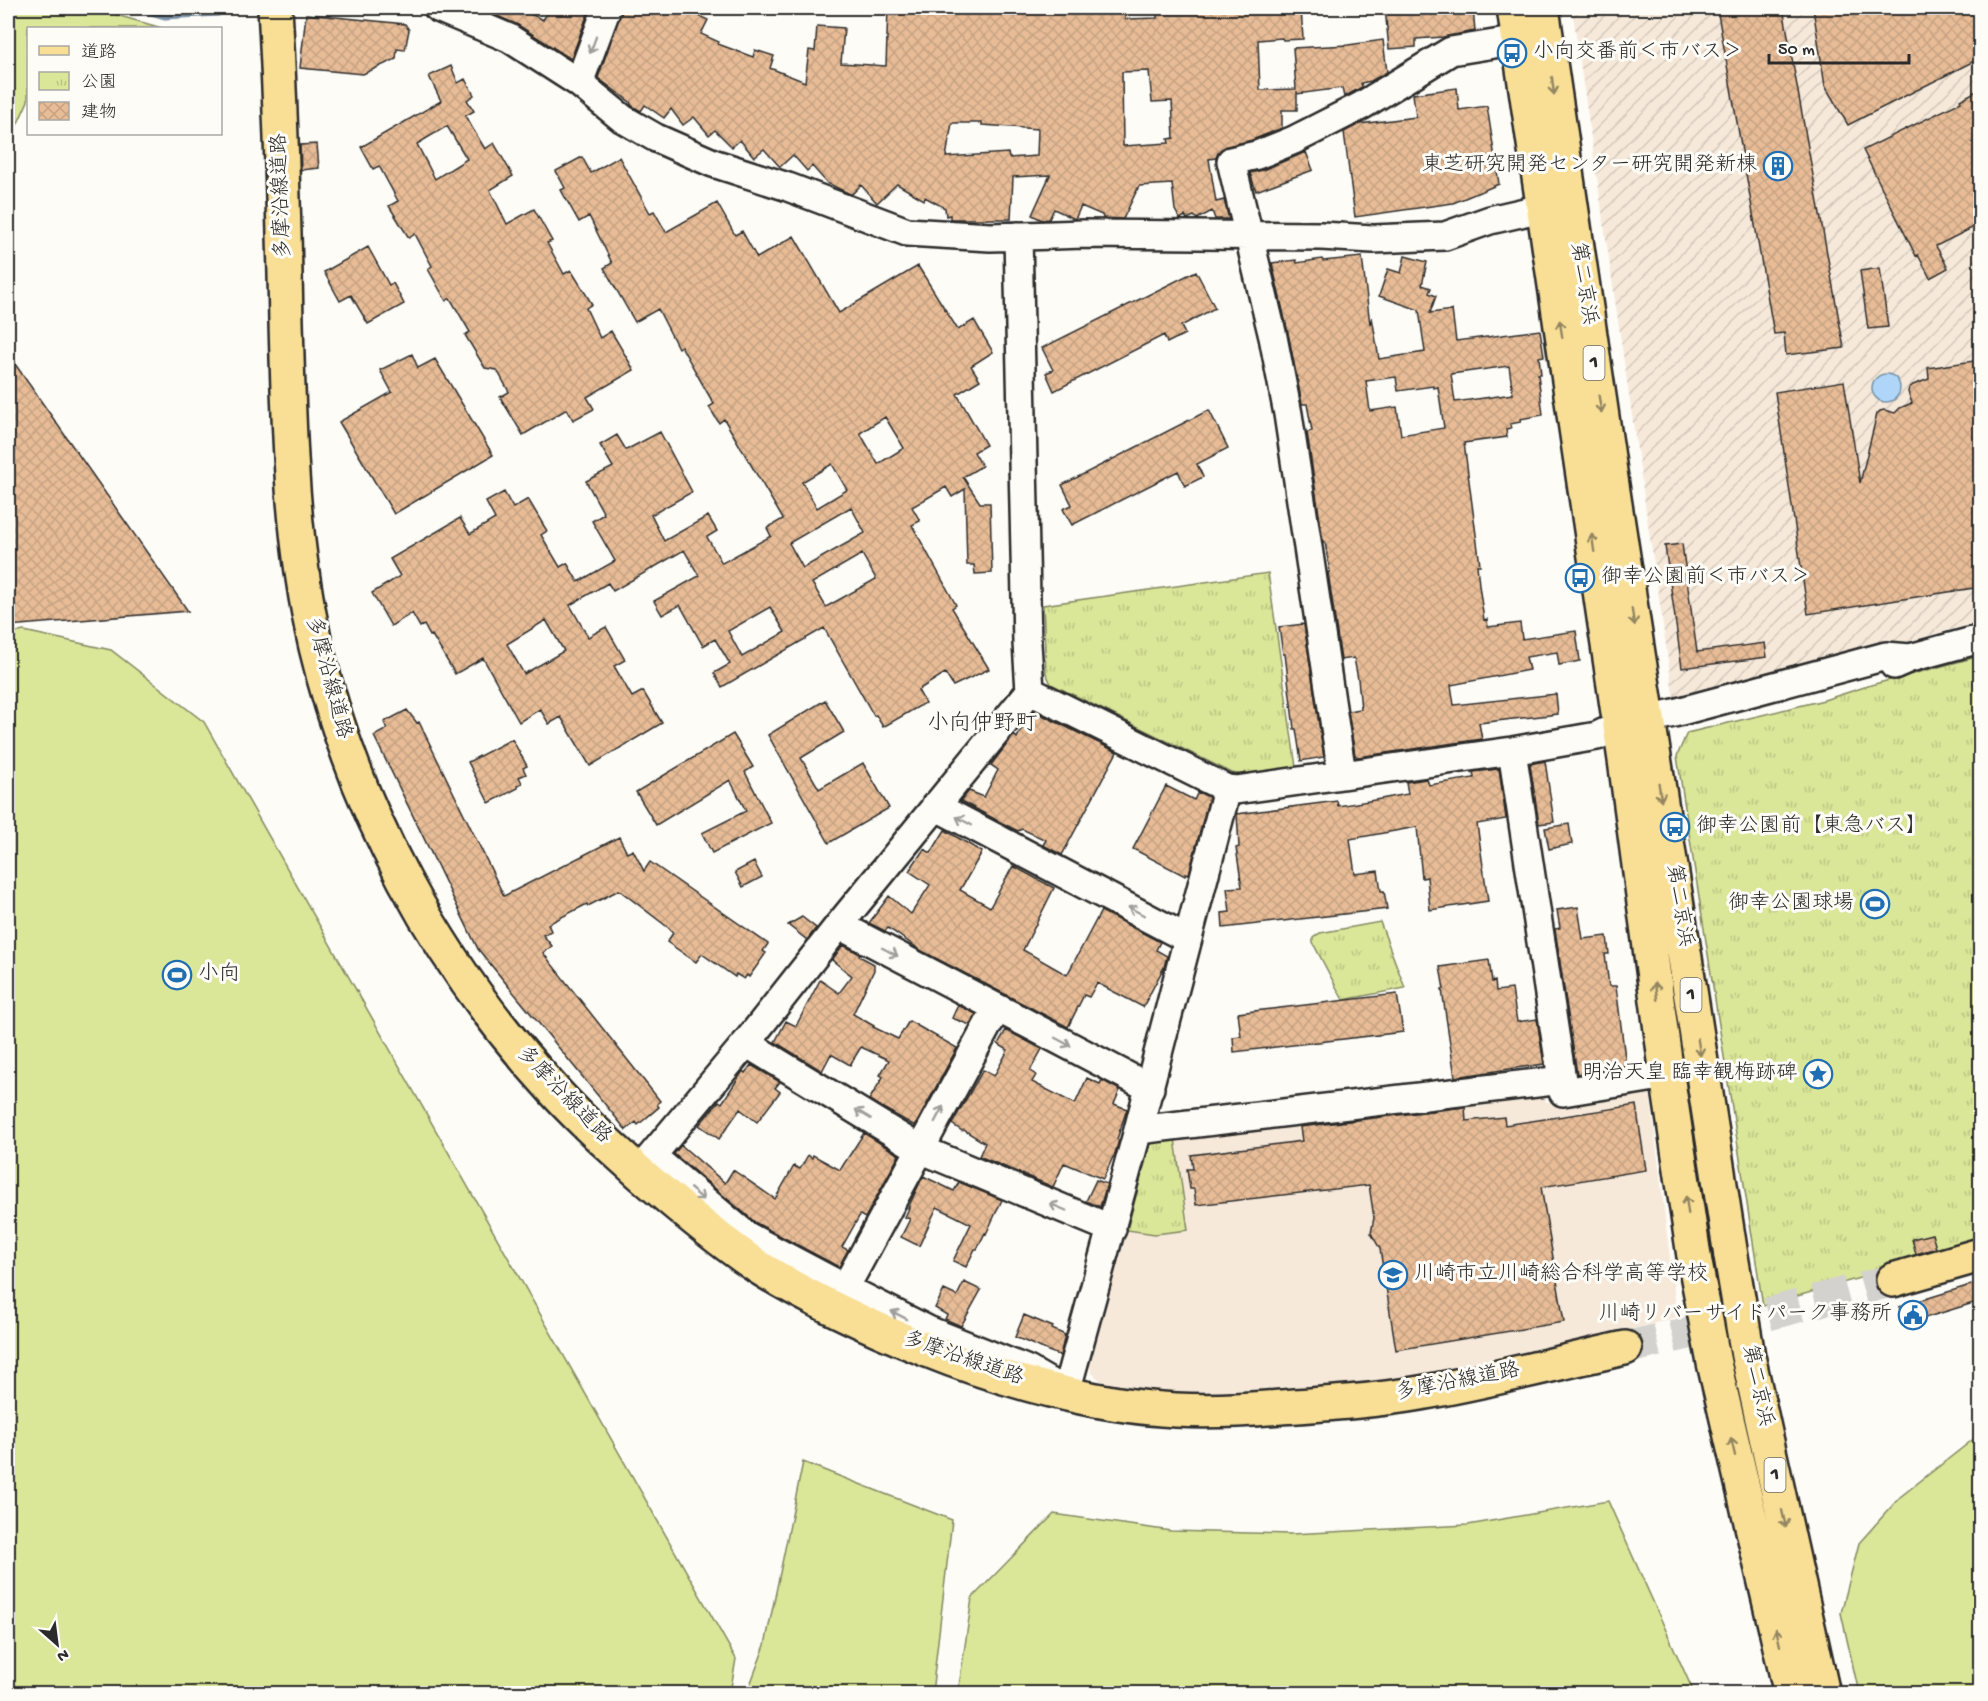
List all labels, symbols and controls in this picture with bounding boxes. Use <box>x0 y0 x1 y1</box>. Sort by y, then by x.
legend <box>27 27 222 135</box>
scale bar <box>1769 27 1908 65</box>
one-way arrow <box>587 35 598 54</box>
bus stop icon: 小向交番前＜市バス＞ <box>1496 37 1528 69</box>
place label: 小向交番前＜市バス＞ <box>1533 39 1743 66</box>
text: 50 m <box>1778 40 1815 61</box>
text: 道路 <box>81 42 117 64</box>
text: 公園 <box>81 73 117 94</box>
one-way arrow <box>1547 76 1558 96</box>
text: 建物 <box>81 102 117 124</box>
street label: 多摩沿線道路 <box>266 133 298 259</box>
building icon: 東芝研究開発センター研究開発新棟 <box>1762 150 1794 182</box>
place label: 東芝研究開発センター研究開発新棟 <box>1422 152 1757 179</box>
street label: 第二京浜 <box>1563 240 1602 327</box>
one-way arrow <box>1555 320 1566 339</box>
road number: 1 <box>1584 346 1604 380</box>
one-way arrow <box>1594 393 1605 413</box>
one-way arrow <box>1588 533 1599 553</box>
bus stop icon: 御幸公園前＜市バス＞ <box>1564 562 1596 594</box>
place label: 御幸公園前＜市バス＞ <box>1601 564 1811 591</box>
one-way arrow <box>1628 607 1639 627</box>
street label: 多摩沿線道路 <box>299 613 357 742</box>
district label: 小向仲野町 <box>927 710 1037 738</box>
one-way arrow <box>1655 781 1666 801</box>
bus stop icon: 御幸公園前【東急バス】 <box>1659 811 1691 843</box>
place label: 御幸公園前【東急バス】 <box>1696 813 1927 840</box>
one-way arrow <box>955 815 973 826</box>
street label: 第二京浜 <box>1659 862 1698 949</box>
sports icon: 御幸公園球場 <box>1859 888 1891 920</box>
place label: 御幸公園球場 <box>1728 890 1854 917</box>
one-way arrow <box>1128 905 1146 916</box>
one-way arrow <box>881 947 899 958</box>
sports icon: 小向 <box>161 959 193 991</box>
place label: 小向 <box>198 961 240 988</box>
road number: 1 <box>1680 978 1702 1012</box>
one-way arrow <box>1651 982 1662 1002</box>
one-way arrow <box>1694 1036 1705 1056</box>
one-way arrow <box>1054 1037 1072 1049</box>
street label: 多摩沿線道路 <box>510 1041 617 1150</box>
place icon: 明治天皇 臨幸観梅跡碑 <box>1802 1058 1834 1090</box>
place label: 明治天皇 臨幸観梅跡碑 <box>1582 1060 1797 1087</box>
one-way arrow <box>933 1106 945 1123</box>
one-way arrow <box>855 1108 872 1120</box>
one-way arrow <box>689 1187 704 1201</box>
one-way arrow <box>1681 1196 1692 1215</box>
one-way arrow <box>1049 1201 1067 1212</box>
school or university icon: 川崎市立川崎総合科学高等学校 <box>1377 1259 1409 1291</box>
place label: 川崎市立川崎総合科学高等学校 <box>1414 1261 1708 1288</box>
public building icon: 川崎リバーサイドパーク事務所 <box>1897 1299 1929 1331</box>
place label: 川崎リバーサイドパーク事務所 <box>1598 1301 1892 1328</box>
one-way arrow <box>891 1309 908 1321</box>
street label: 多摩沿線道路 <box>899 1326 1027 1392</box>
street label: 第二京浜 <box>1735 1342 1778 1430</box>
street label: 多摩沿線道路 <box>1393 1357 1522 1407</box>
one-way arrow <box>1727 1437 1739 1456</box>
road number: 1 <box>1764 1458 1786 1492</box>
one-way arrow <box>1779 1509 1791 1528</box>
north arrow <box>27 1614 87 1674</box>
one-way arrow <box>1771 1627 1783 1646</box>
text: N <box>53 1643 71 1665</box>

